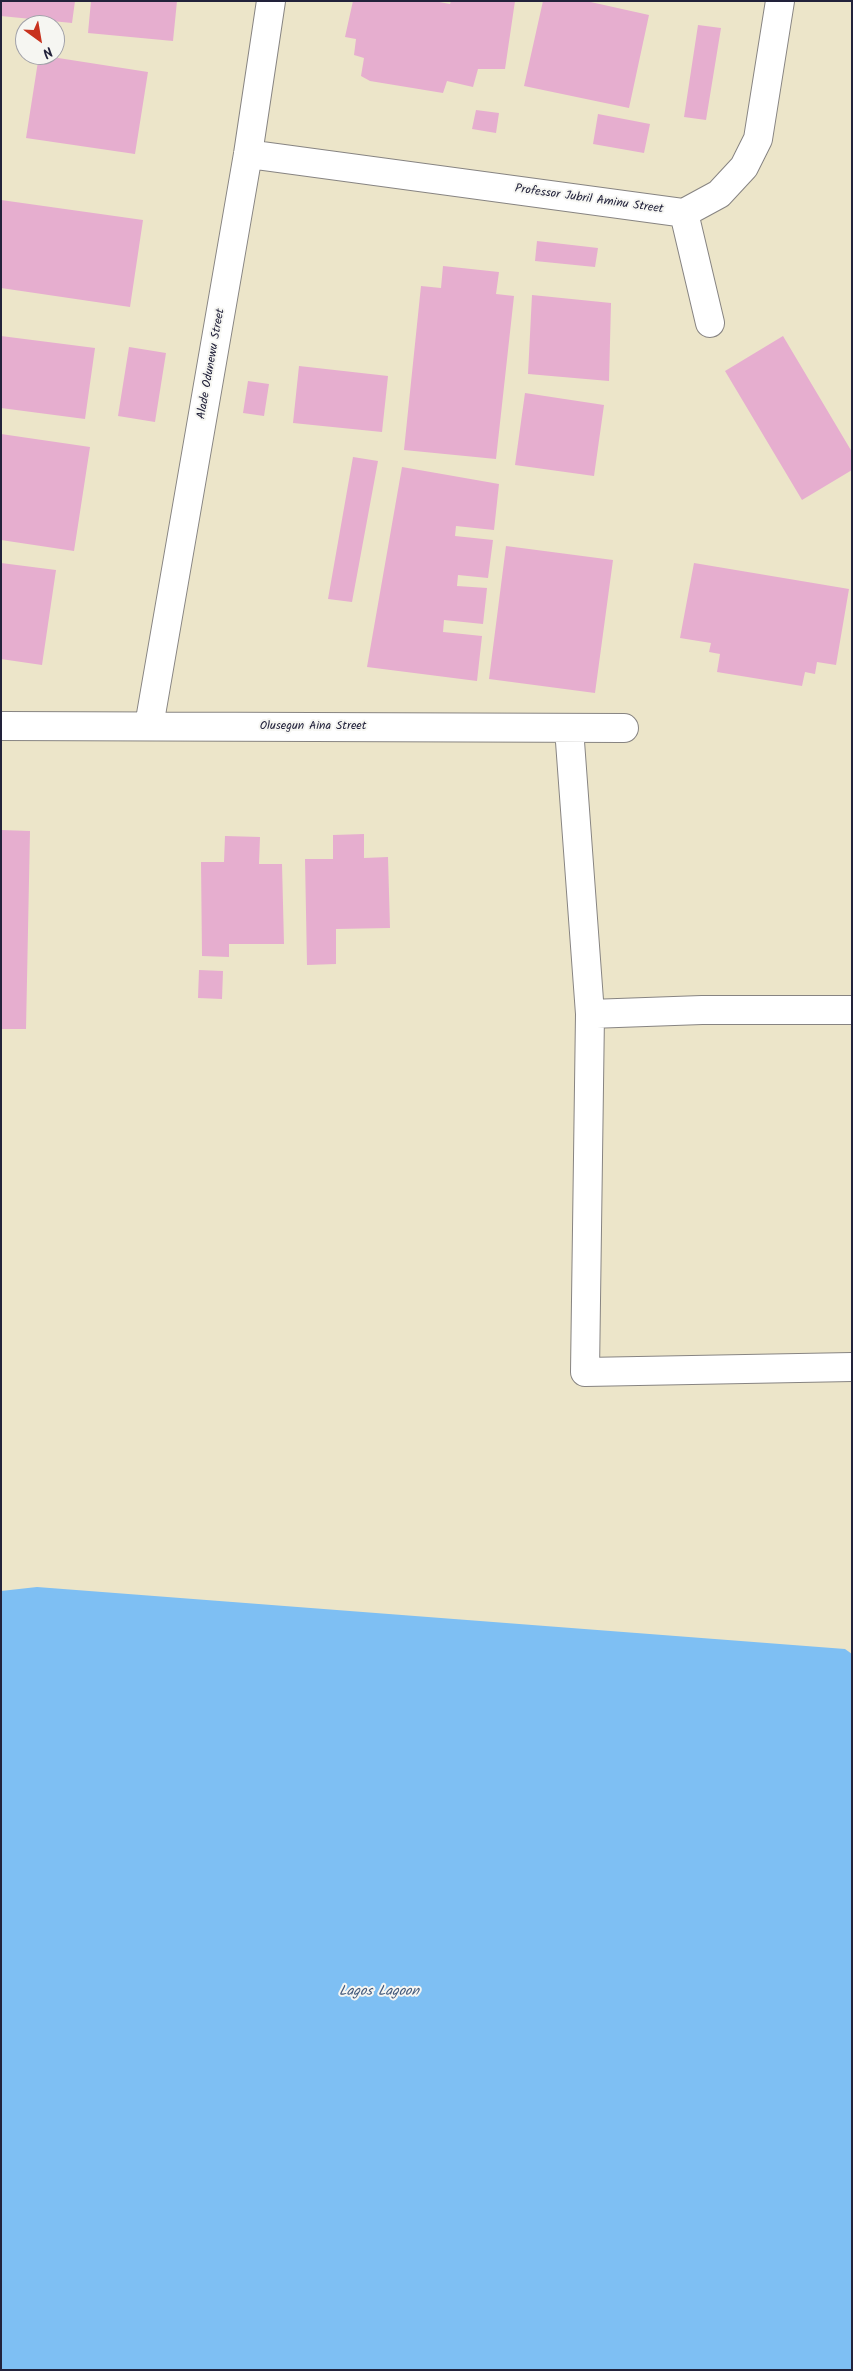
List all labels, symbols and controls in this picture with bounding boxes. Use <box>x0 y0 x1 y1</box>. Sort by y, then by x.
north arrow <box>15 15 65 65</box>
text: N <box>38 40 57 64</box>
street label: Professor Jubril Aminu Street <box>514 182 664 218</box>
street label: Alade Odunewu Street <box>195 308 229 420</box>
street label: Olusegun Aina Street <box>260 720 366 734</box>
water label: Lagos Lagoon <box>339 1985 419 2001</box>

